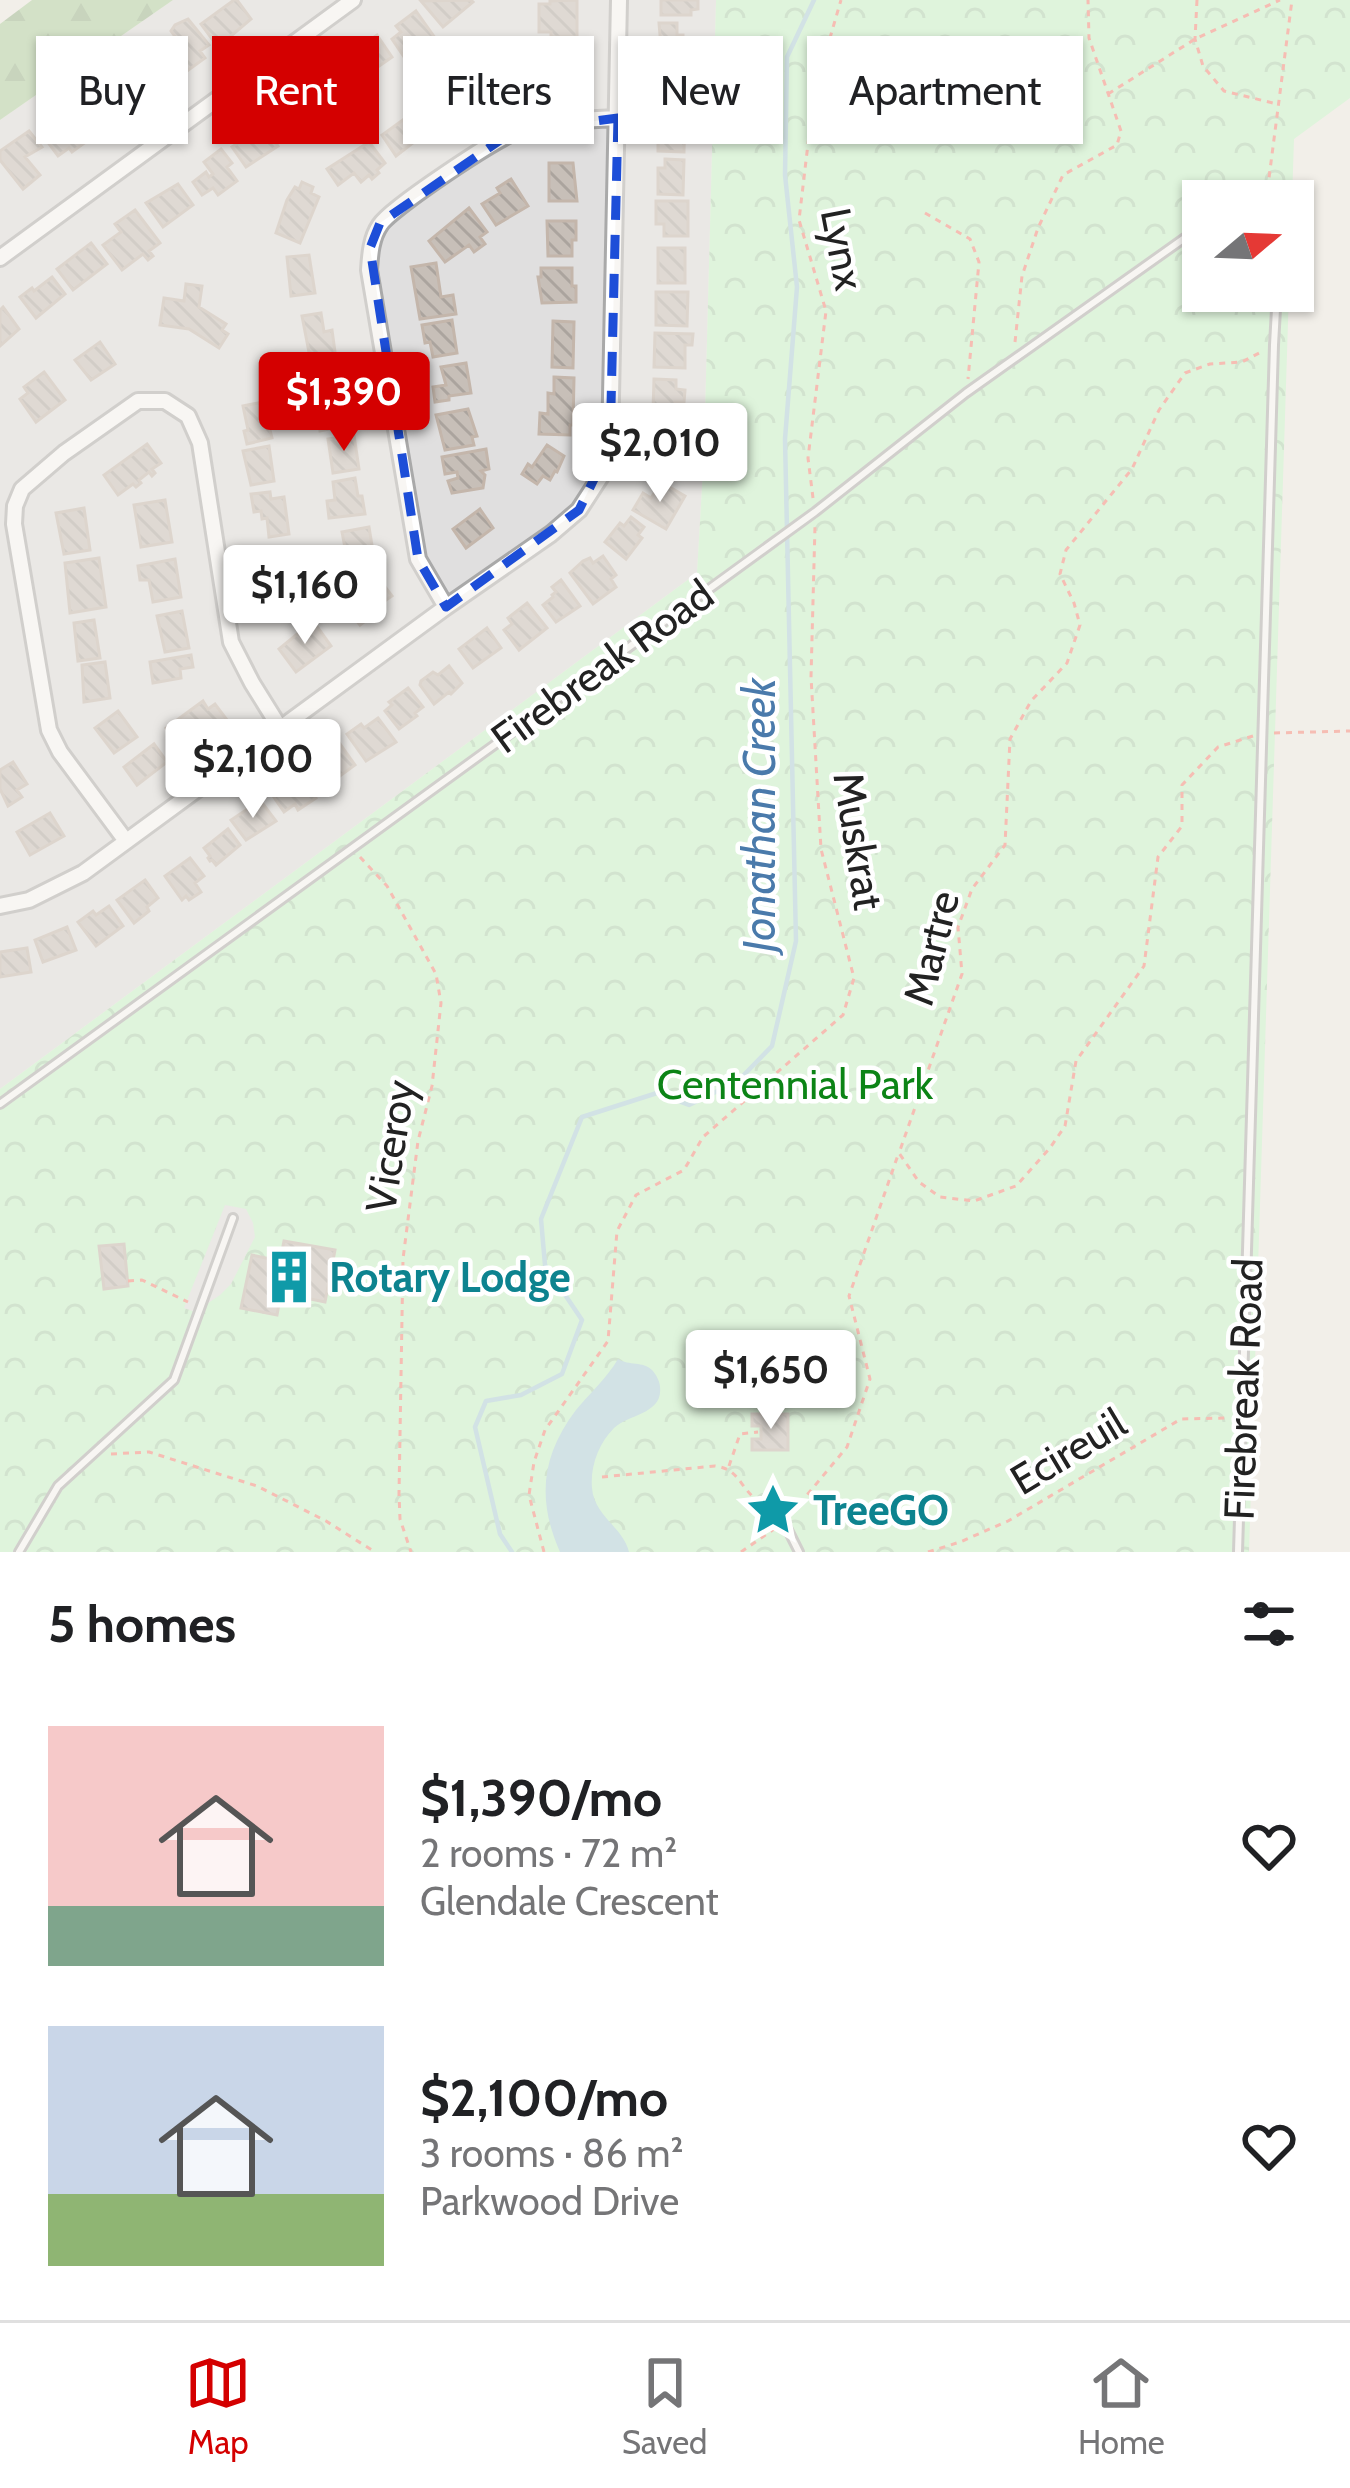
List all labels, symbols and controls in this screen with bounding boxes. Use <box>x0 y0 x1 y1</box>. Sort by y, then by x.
chip: Buy <box>36 36 188 144</box>
chip: Rent <box>212 36 379 144</box>
chip: Filters <box>403 36 594 144</box>
chip: New <box>618 36 783 144</box>
chip: Apartment <box>807 36 1083 144</box>
north arrow <box>1182 180 1314 312</box>
map controls <box>1182 180 1314 312</box>
street label: Lynx <box>810 204 876 295</box>
pin: $1,390 <box>246 352 442 454</box>
text: $1,390 <box>286 367 402 415</box>
pin: $2,010 <box>562 403 758 505</box>
text: $2,010 <box>599 418 721 466</box>
pin: $1,160 <box>207 545 403 647</box>
text: $1,160 <box>250 560 360 608</box>
street label: Firebreak Road <box>481 568 723 764</box>
water label: Jonathan Creek <box>732 676 786 956</box>
pin: $2,100 <box>155 719 351 821</box>
text: $2,100 <box>192 734 314 782</box>
street label: Muskrat <box>822 768 896 914</box>
street label: Martre <box>892 886 970 1010</box>
park label: Centennial Park <box>657 1058 933 1110</box>
street label: Viceroy <box>354 1076 426 1216</box>
building icon: Rotary Lodge <box>260 1248 318 1306</box>
place label: Rotary Lodge <box>329 1251 571 1303</box>
street label: Firebreak Road <box>1212 1257 1274 1521</box>
pin: $1,650 <box>673 1330 869 1432</box>
text: $1,650 <box>713 1345 829 1393</box>
street label: Ecireuil <box>1001 1396 1135 1506</box>
place icon: TreeGO <box>744 1481 802 1539</box>
place label: TreeGO <box>813 1484 949 1536</box>
icon: filters <box>1236 1591 1302 1657</box>
text: 5 homes <box>48 1593 236 1655</box>
text: $1,390/mo <box>420 1767 662 1829</box>
icon: home <box>144 1774 288 1918</box>
icon: heart <box>1236 1813 1302 1879</box>
text: 2 rooms · 72 m² <box>420 1829 677 1877</box>
text: Glendale Crescent <box>420 1877 719 1925</box>
text: $2,100/mo <box>420 2067 668 2129</box>
icon: home <box>144 2074 288 2218</box>
icon: heart <box>1236 2113 1302 2179</box>
text: 3 rooms · 86 m² <box>420 2129 683 2177</box>
text: Parkwood Drive <box>420 2177 679 2225</box>
tab: Map <box>185 2350 251 2462</box>
tab: Saved <box>622 2350 707 2462</box>
tab: Home <box>1078 2350 1165 2462</box>

